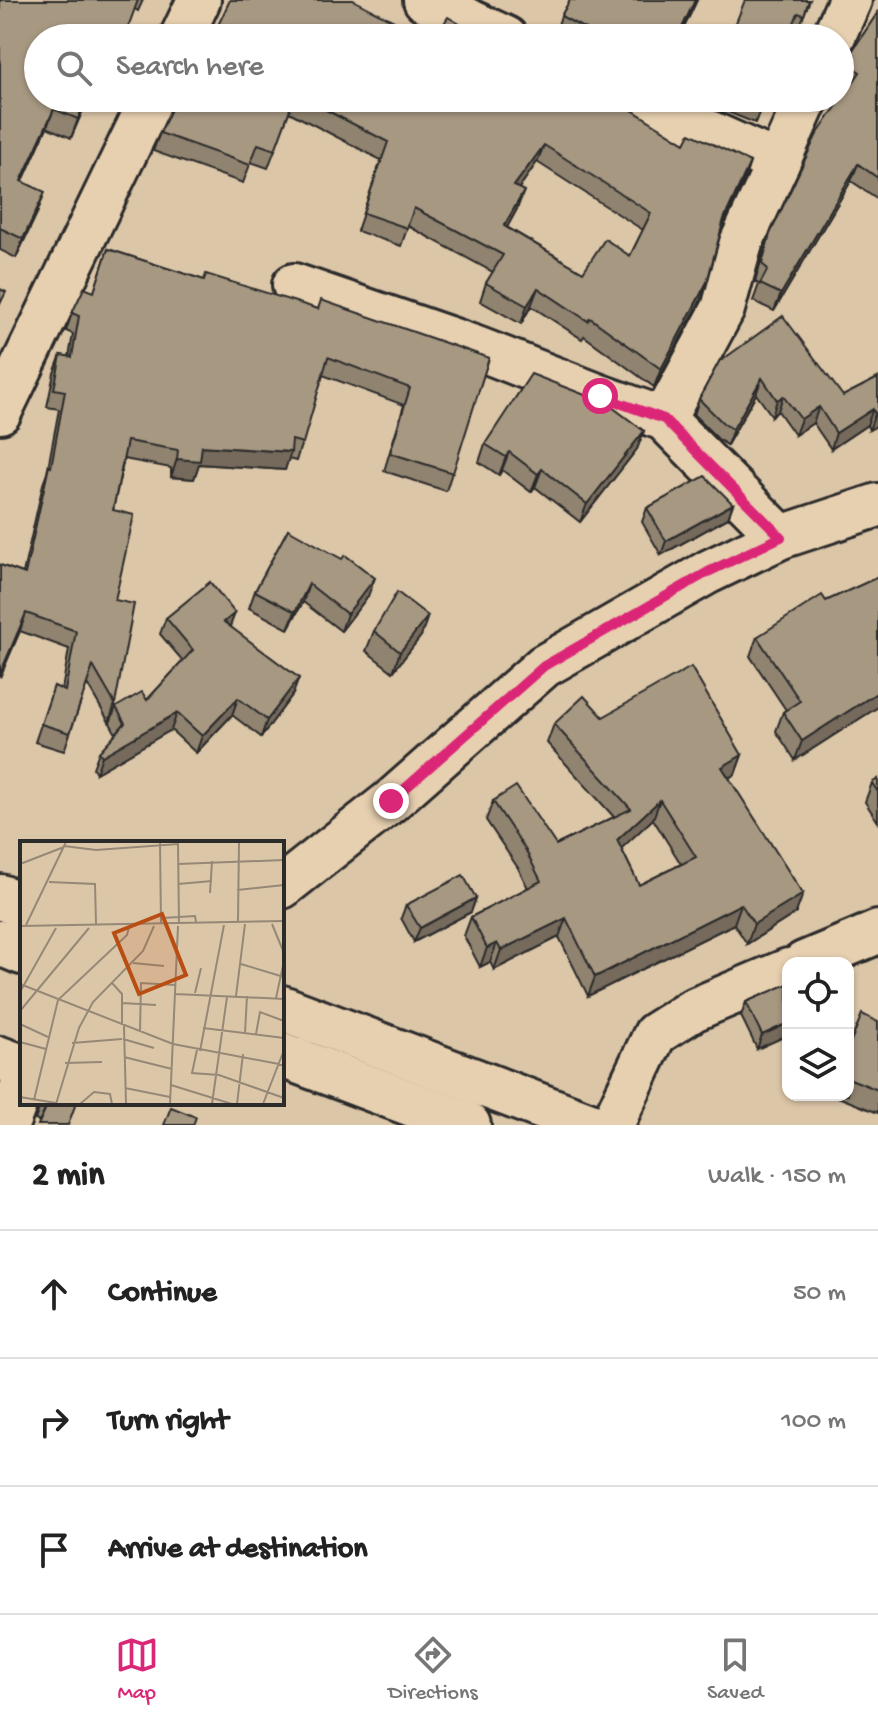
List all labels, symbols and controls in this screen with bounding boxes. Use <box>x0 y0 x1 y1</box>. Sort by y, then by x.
search box <box>24 24 854 112</box>
icon: search <box>52 46 96 90</box>
text: Search here <box>116 51 264 86</box>
route start <box>582 378 618 414</box>
route end <box>373 783 409 819</box>
inset map <box>20 841 284 1105</box>
map controls <box>782 957 854 1101</box>
button: locate <box>782 957 854 1029</box>
button: layers <box>782 1029 854 1101</box>
text: 2 min <box>32 1157 104 1197</box>
text: Walk · 150 m <box>708 1162 846 1193</box>
icon: ahead <box>32 1272 76 1316</box>
text: Continue <box>108 1277 217 1312</box>
text: 50 m <box>793 1279 846 1310</box>
icon: right <box>32 1400 76 1444</box>
text: Turn right <box>108 1405 228 1440</box>
text: 100 m <box>781 1407 846 1438</box>
icon: arrive <box>32 1528 76 1572</box>
text: Arrive at destination <box>108 1533 368 1568</box>
tab: Map <box>115 1633 159 1707</box>
tab: Directions <box>388 1633 478 1707</box>
tab: Saved <box>707 1633 763 1707</box>

